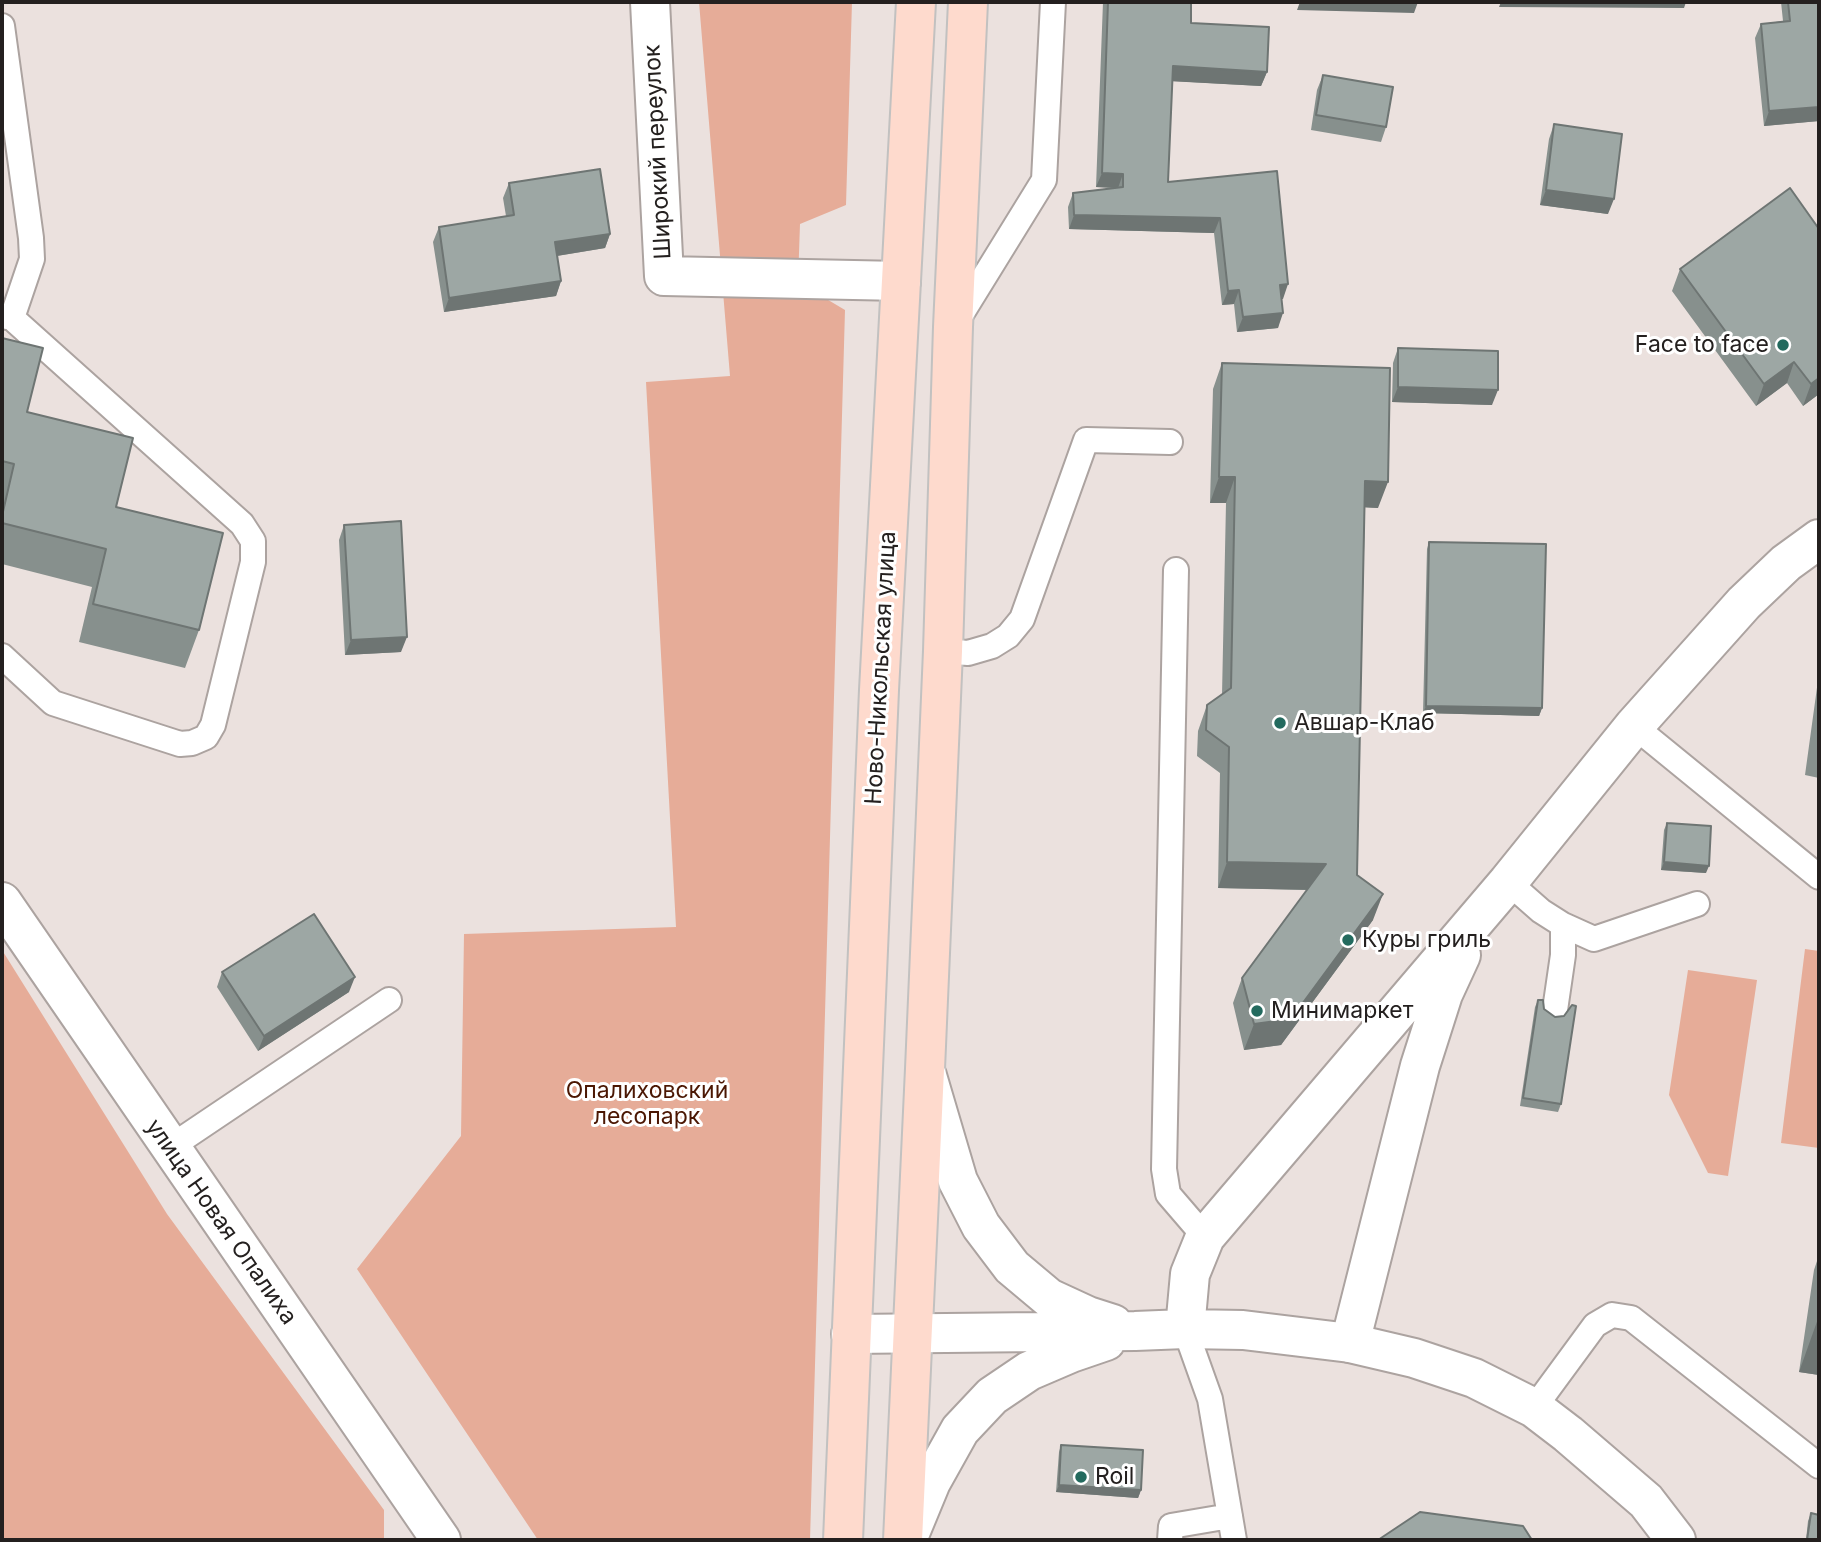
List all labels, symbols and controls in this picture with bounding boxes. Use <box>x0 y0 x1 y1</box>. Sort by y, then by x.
street label: Широкий переулок <box>639 44 677 260</box>
place label: Face to face <box>1635 331 1769 359</box>
marker: Face to face <box>1775 337 1791 353</box>
street label: Ново-Никольская улица <box>860 531 902 805</box>
place label: Авшар-Клаб <box>1294 709 1435 737</box>
marker: Авшар-Клаб <box>1272 715 1288 731</box>
place label: Куры гриль <box>1362 926 1491 954</box>
marker: Куры гриль <box>1340 932 1356 948</box>
place label: Минимаркет <box>1271 997 1413 1025</box>
marker: Минимаркет <box>1249 1003 1265 1019</box>
park label: Опалиховский лесопарк <box>566 1077 728 1131</box>
street label: улица Новая Опалиха <box>140 1114 302 1330</box>
place label: Roil <box>1095 1463 1134 1491</box>
marker: Roil <box>1073 1469 1089 1485</box>

